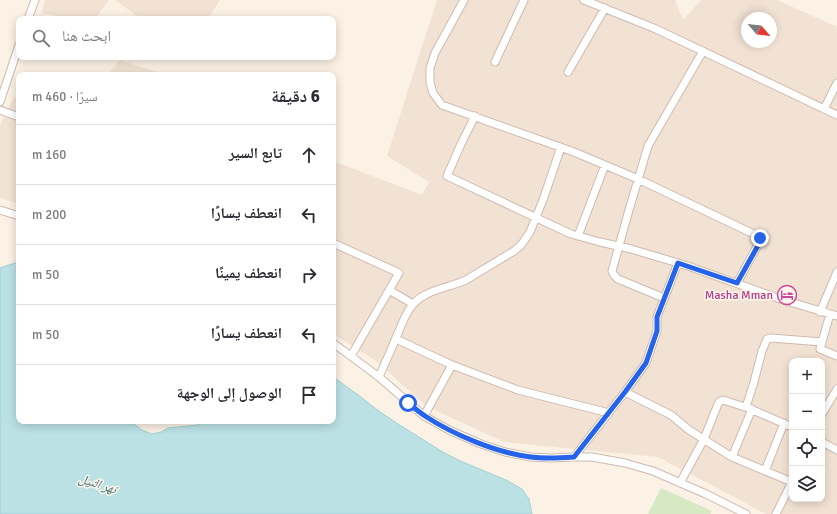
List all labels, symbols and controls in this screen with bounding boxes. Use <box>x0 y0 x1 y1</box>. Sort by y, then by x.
north arrow <box>741 12 777 48</box>
search box <box>16 16 336 60</box>
icon: search <box>30 27 52 49</box>
text: ابحث هنا <box>62 27 111 45</box>
text: 6 دقيقة <box>271 86 320 107</box>
text: سيرًا · 460 m <box>32 89 98 105</box>
text: تابع السير <box>229 144 282 162</box>
icon: ahead <box>298 144 320 166</box>
text: 160 m <box>32 147 66 163</box>
text: انعطف يسارًا <box>211 204 282 222</box>
icon: left <box>298 204 320 226</box>
text: 200 m <box>32 207 66 223</box>
route end <box>751 229 769 247</box>
text: انعطف يمينًا <box>215 264 282 282</box>
icon: right <box>298 264 320 286</box>
text: 50 m <box>32 267 59 283</box>
hotel icon: Masha Mman <box>776 284 798 306</box>
place label: Masha Mman <box>705 288 773 303</box>
text: انعطف يسارًا <box>211 324 282 342</box>
icon: left <box>298 324 320 346</box>
text: 50 m <box>32 327 59 343</box>
map controls <box>789 358 825 502</box>
button: + <box>789 358 825 394</box>
text: الوصول إلى الوجهة <box>177 384 282 402</box>
icon: arrive <box>298 384 320 406</box>
route start <box>399 394 417 412</box>
button: − <box>789 394 825 430</box>
button: locate <box>789 430 825 466</box>
button: layers <box>789 466 825 502</box>
water label: نهر النيل <box>77 470 121 498</box>

